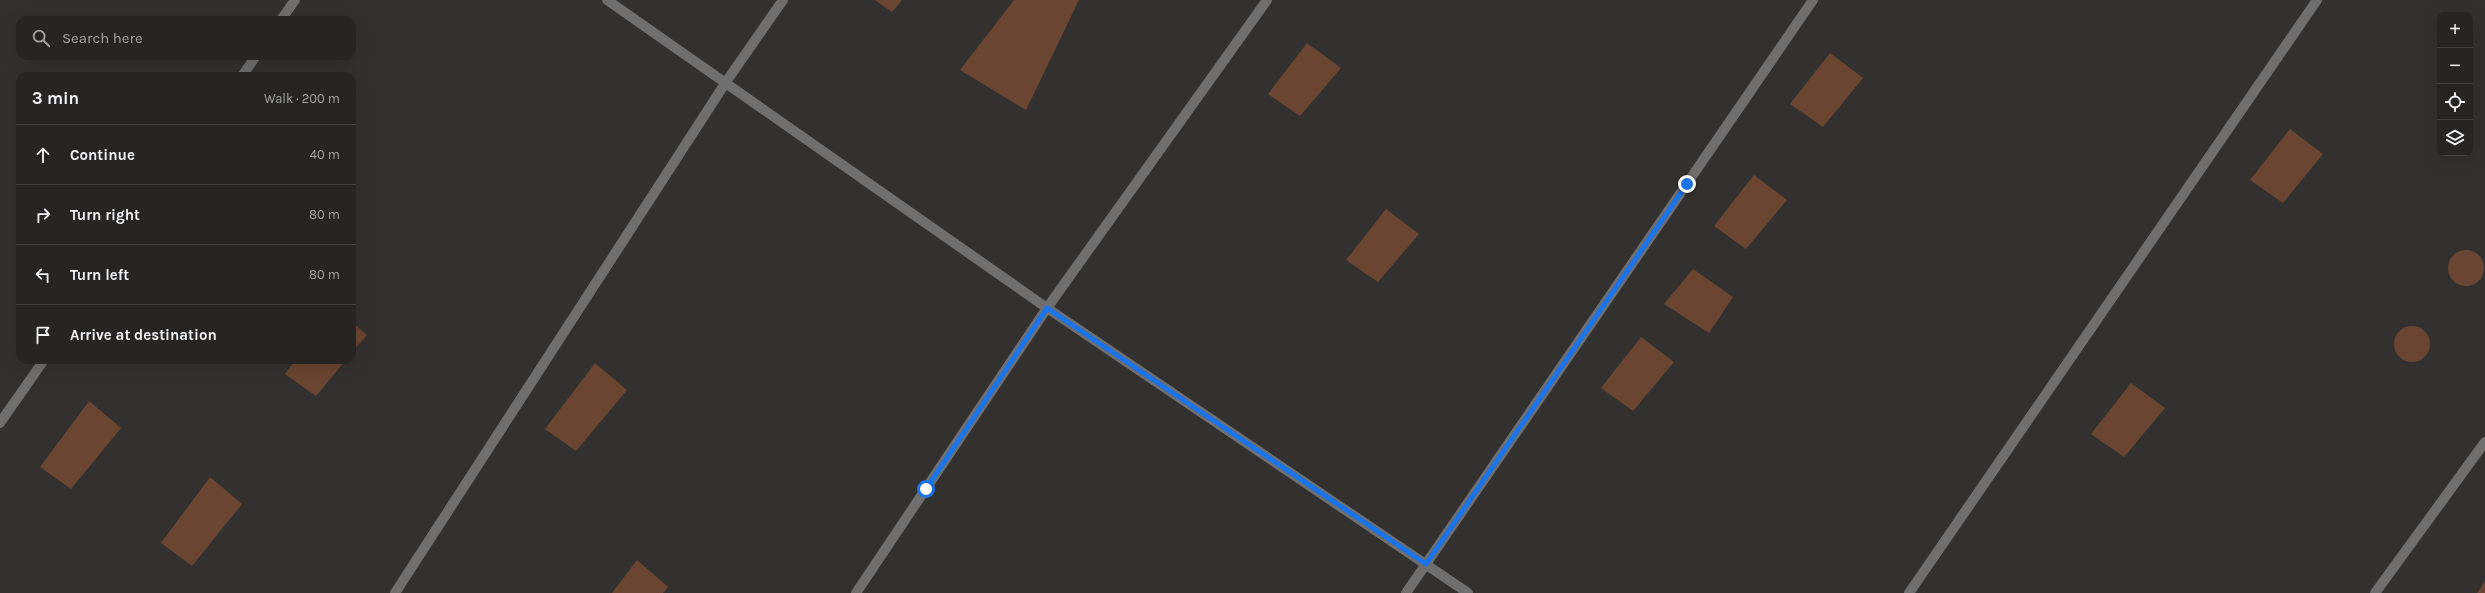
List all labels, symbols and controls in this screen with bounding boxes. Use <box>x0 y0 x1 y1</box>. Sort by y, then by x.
map controls <box>2437 12 2473 156</box>
button: + <box>2437 12 2473 48</box>
search box <box>16 16 356 60</box>
icon: search <box>30 27 52 49</box>
text: Search here <box>62 29 143 47</box>
button: − <box>2437 48 2473 84</box>
button: locate <box>2437 84 2473 120</box>
text: 3 min <box>32 88 79 108</box>
text: Walk · 200 m <box>264 91 340 106</box>
button: layers <box>2437 120 2473 156</box>
icon: ahead <box>32 144 54 166</box>
text: Continue <box>70 146 135 164</box>
text: 40 m <box>310 147 340 162</box>
route end <box>1678 175 1696 193</box>
icon: right <box>32 204 54 226</box>
text: Turn right <box>70 206 140 224</box>
text: 80 m <box>309 207 340 222</box>
icon: left <box>32 264 54 286</box>
text: Turn left <box>70 266 129 284</box>
text: 80 m <box>309 267 340 282</box>
icon: arrive <box>32 324 54 346</box>
text: Arrive at destination <box>70 326 217 344</box>
route start <box>917 480 935 498</box>

